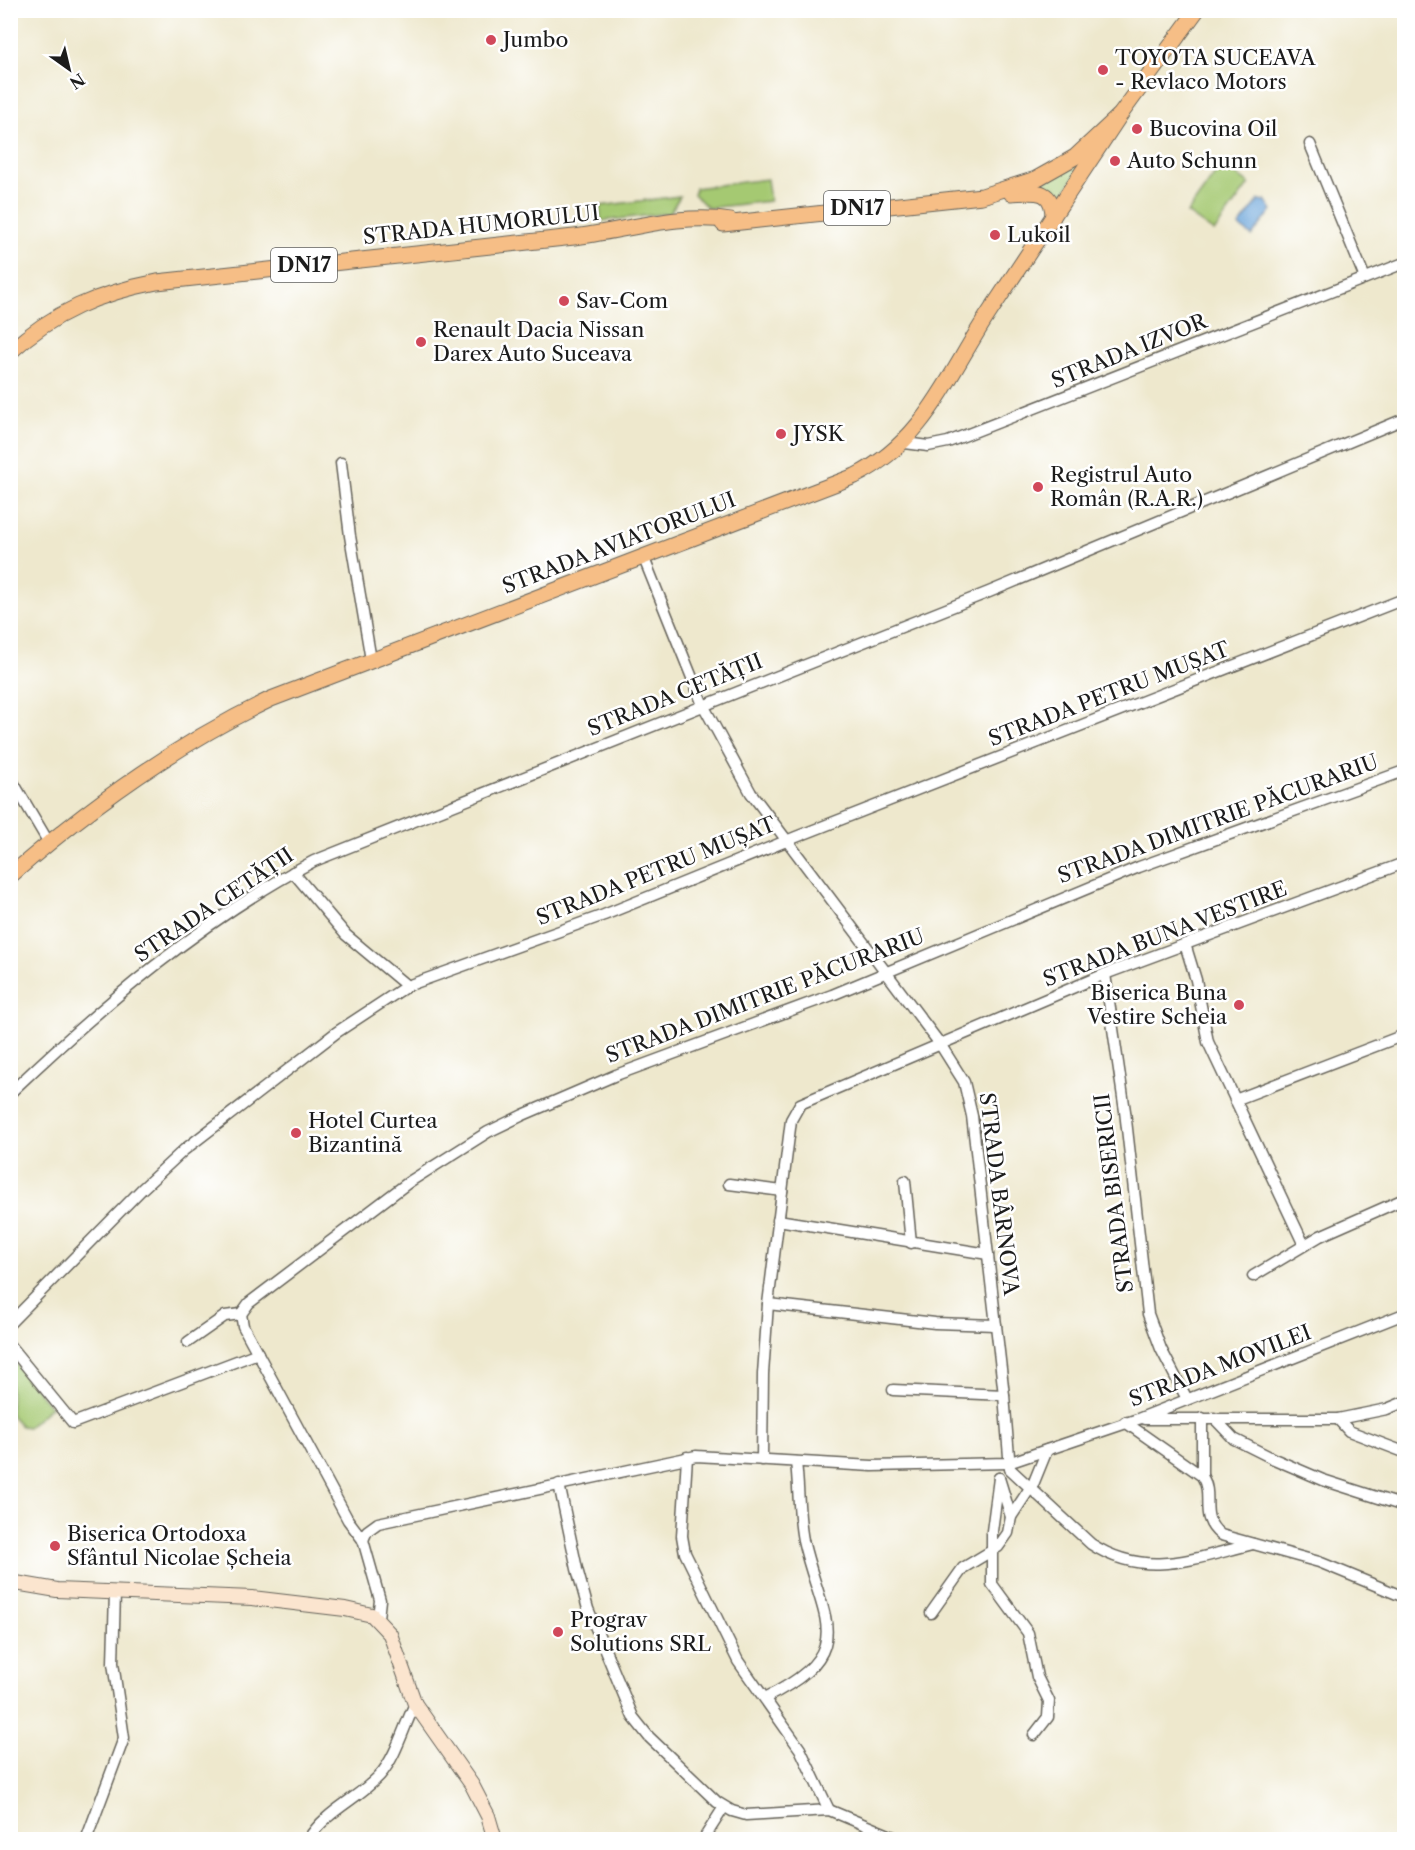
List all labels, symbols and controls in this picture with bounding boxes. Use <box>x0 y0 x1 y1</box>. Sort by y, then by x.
place label: Jumbo <box>500 27 568 52</box>
marker: Jumbo <box>484 33 498 47</box>
north arrow <box>39 39 99 99</box>
place label: TOYOTA SUCEAVA - Revlaco Motors <box>1115 45 1316 94</box>
marker: TOYOTA SUCEAVA - Revlaco Motors <box>1096 63 1110 77</box>
text: N <box>66 69 89 94</box>
place label: Bucovina Oil <box>1149 116 1277 141</box>
marker: Bucovina Oil <box>1130 122 1144 136</box>
place label: Auto Schunn <box>1126 148 1257 173</box>
marker: Auto Schunn <box>1108 154 1122 168</box>
road number: DN17 <box>824 191 890 225</box>
street label: STRADA HUMORULUI <box>362 200 600 249</box>
place label: Lukoil <box>1007 222 1071 247</box>
marker: Lukoil <box>988 228 1002 242</box>
road number: DN17 <box>271 248 337 282</box>
place label: Sav-Com <box>576 288 668 313</box>
marker: Sav-Com <box>557 294 571 308</box>
street label: STRADA IZVOR <box>1048 307 1212 393</box>
place label: Renault Dacia Nissan Darex Auto Suceava <box>433 317 644 366</box>
marker: Renault Dacia Nissan Darex Auto Suceava <box>414 335 428 349</box>
place label: JYSK <box>790 421 845 446</box>
marker: JYSK <box>774 427 788 441</box>
place label: Registrul Auto Român (R.A.R.) <box>1050 462 1203 511</box>
marker: Registrul Auto Român (R.A.R.) <box>1031 480 1045 494</box>
street label: STRADA AVIATORULUI <box>499 486 739 599</box>
street label: STRADA PETRU MUȘAT <box>985 636 1233 751</box>
street label: STRADA CETĂȚII <box>584 648 766 742</box>
street label: STRADA DIMITRIE PĂCURARIU <box>1054 749 1381 888</box>
street label: STRADA PETRU MUȘAT <box>532 811 779 930</box>
street label: STRADA CETĂȚII <box>129 842 299 968</box>
street label: STRADA BUNA VESTIRE <box>1039 875 1290 992</box>
street label: STRADA DIMITRIE PĂCURARIU <box>602 923 928 1068</box>
place label: Biserica Buna Vestire Scheia <box>1086 980 1228 1029</box>
marker: Biserica Buna Vestire Scheia <box>1232 998 1246 1012</box>
street label: STRADA BÂRNOVA <box>975 1091 1024 1297</box>
street label: STRADA BISERICII <box>1089 1092 1138 1294</box>
place label: Hotel Curtea Bizantină <box>308 1108 439 1157</box>
marker: Hotel Curtea Bizantină <box>289 1126 303 1140</box>
street label: STRADA MOVILEI <box>1125 1319 1314 1412</box>
place label: Biserica Ortodoxa Sfântul Nicolae Șcheia <box>67 1521 293 1570</box>
marker: Biserica Ortodoxa Sfântul Nicolae Șcheia <box>48 1539 62 1553</box>
place label: Prograv Solutions SRL <box>570 1607 711 1656</box>
marker: Prograv Solutions SRL <box>551 1625 565 1639</box>

